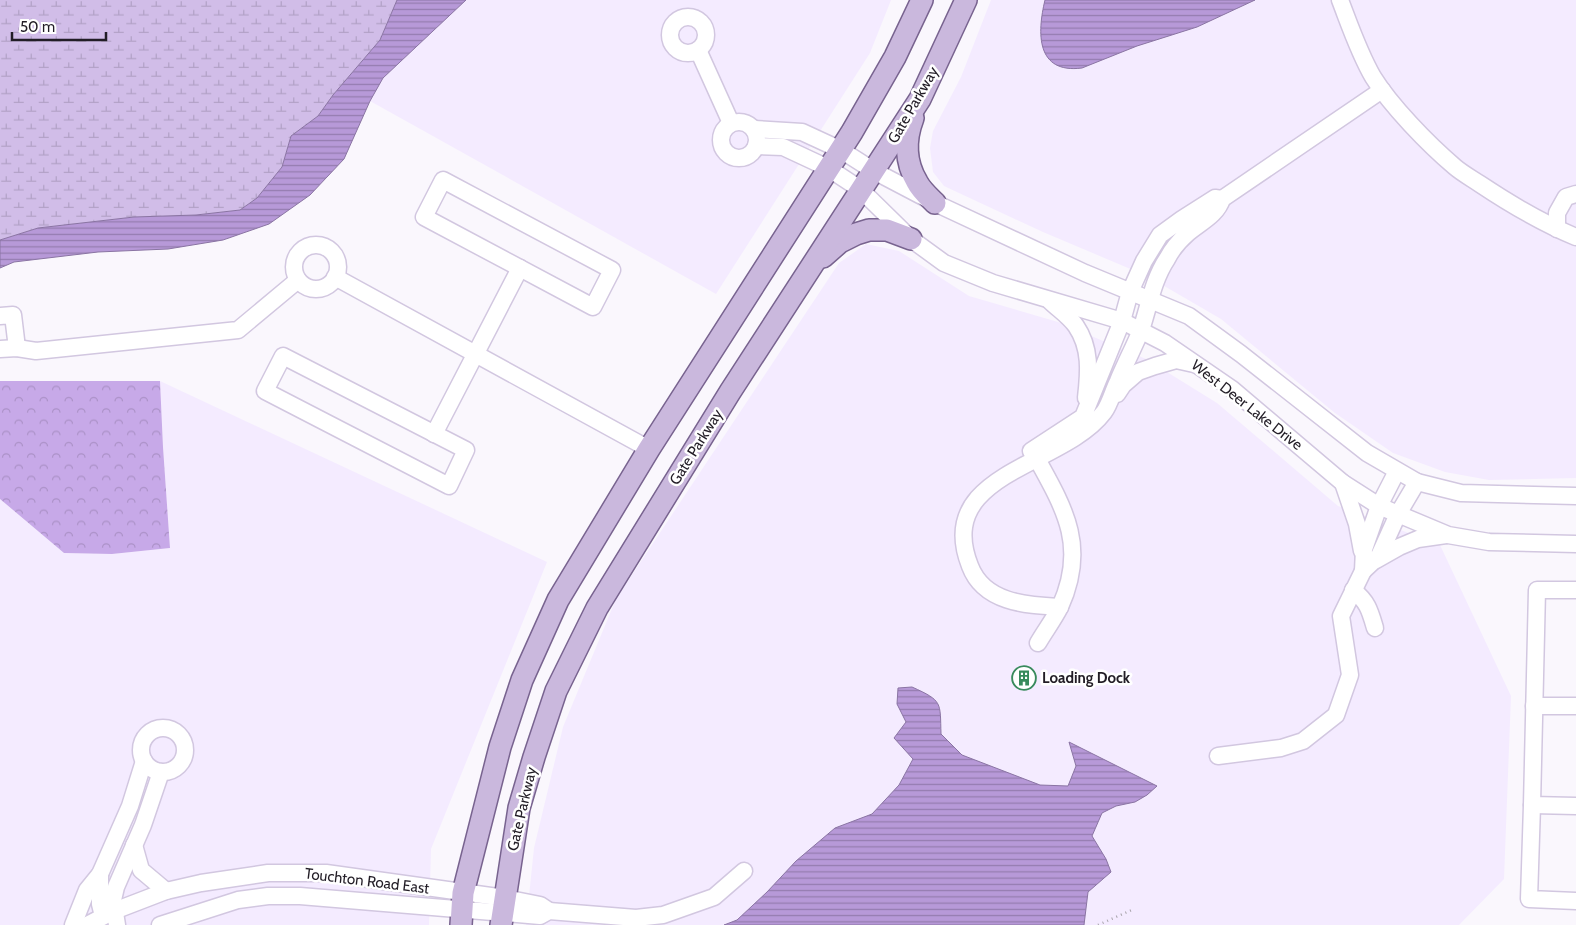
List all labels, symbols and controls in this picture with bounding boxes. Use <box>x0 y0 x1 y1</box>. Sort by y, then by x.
scale bar <box>12 10 106 42</box>
text: 50 m <box>20 18 55 36</box>
street label: Gate Parkway <box>884 63 942 147</box>
street label: West Deer Lake Drive <box>1188 356 1306 454</box>
street label: Gate Parkway <box>666 406 727 488</box>
building icon: Loading Dock <box>1011 665 1037 691</box>
place label: Loading Dock <box>1042 669 1131 687</box>
street label: Gate Parkway <box>504 765 540 853</box>
street label: Touchton Road East <box>304 864 430 898</box>

